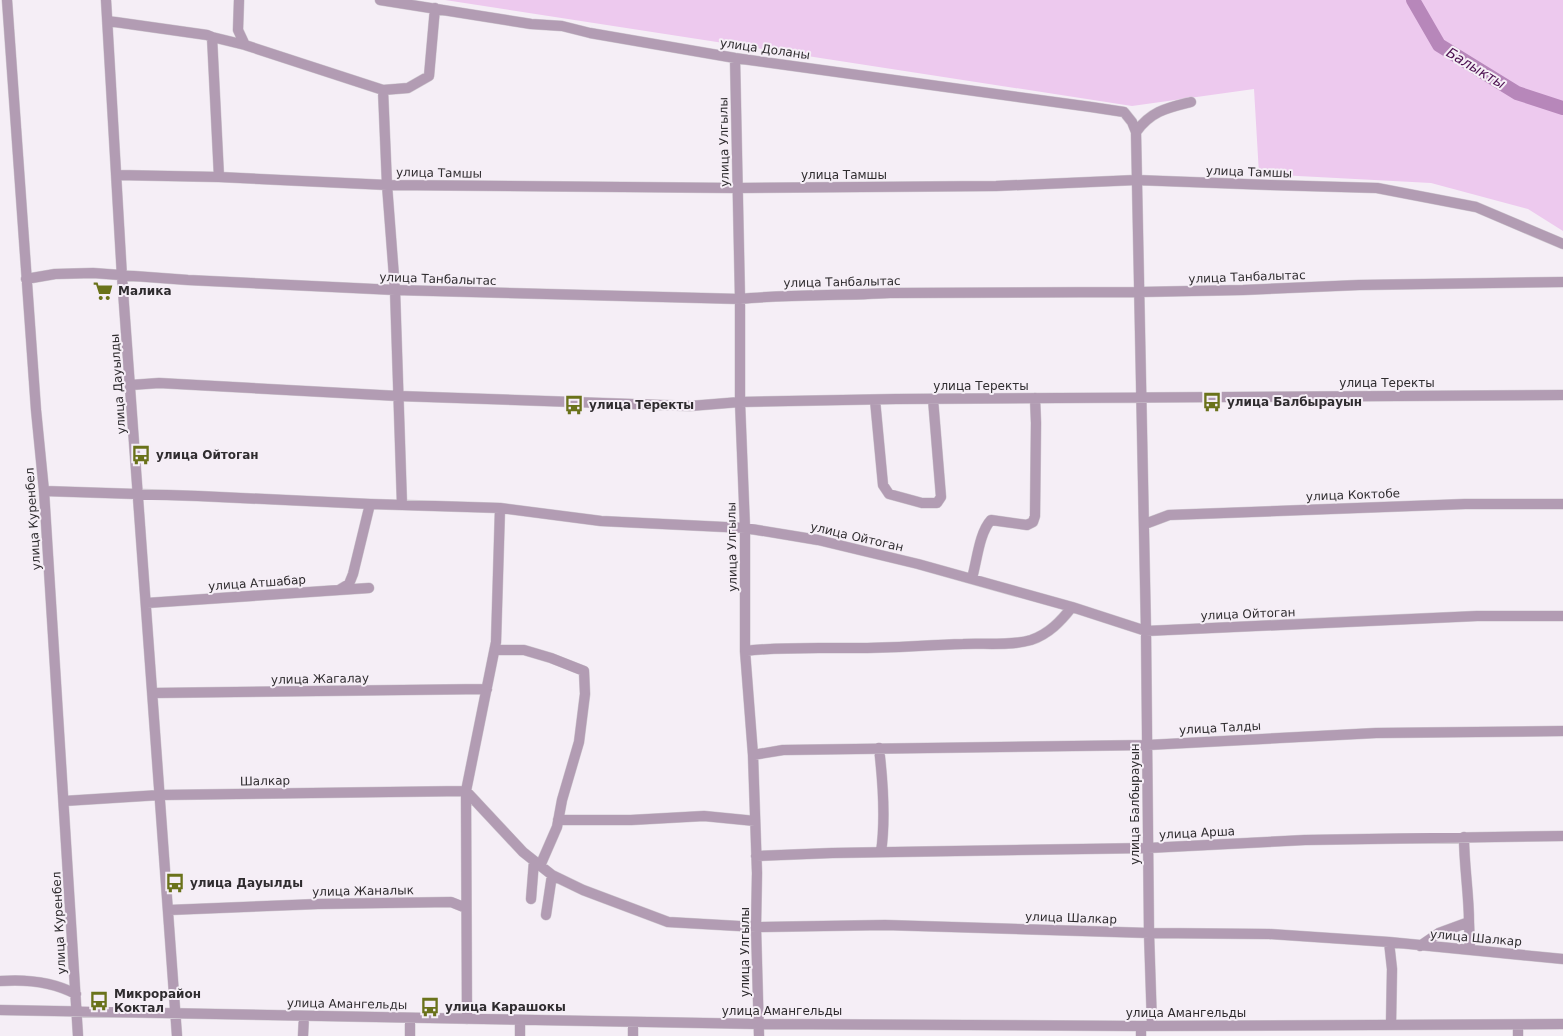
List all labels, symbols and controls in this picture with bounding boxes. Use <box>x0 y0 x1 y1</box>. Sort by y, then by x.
street label: улица Доланы <box>719 36 811 62</box>
water label: Балыкты <box>1444 44 1508 92</box>
street label: улица Улгылы <box>716 97 732 187</box>
street label: улица Тамшы <box>1206 164 1292 180</box>
street label: улица Тамшы <box>396 165 482 181</box>
street label: улица Тамшы <box>801 168 887 182</box>
street label: улица Танбалытас <box>1188 268 1306 286</box>
street label: улица Танбалытас <box>379 270 497 288</box>
street label: улица Танбалытас <box>783 274 901 290</box>
supermarket icon: Малика <box>92 280 114 302</box>
place label: Малика <box>118 284 171 298</box>
street label: улица Дауылды <box>108 333 128 435</box>
street label: улица Теректы <box>1339 376 1435 390</box>
street label: улица Теректы <box>933 379 1029 393</box>
bus stop icon: улица Балбырауын <box>1201 391 1223 413</box>
bus stop icon: улица Теректы <box>563 394 585 416</box>
place label: улица Балбырауын <box>1227 395 1362 409</box>
place label: улица Теректы <box>589 398 694 412</box>
bus stop icon: улица Ойтоган <box>130 444 152 466</box>
place label: улица Ойтоган <box>156 448 259 462</box>
street label: улица Куренбел <box>22 467 44 571</box>
street label: улица Коктобе <box>1306 486 1400 504</box>
street label: улица Улгылы <box>724 502 740 592</box>
street label: улица Ойтоган <box>809 519 905 555</box>
street label: улица Атшабар <box>208 573 306 593</box>
street label: улица Ойтоган <box>1200 605 1296 623</box>
street label: улица Жагалау <box>271 671 369 687</box>
street label: улица Талды <box>1179 719 1261 737</box>
street label: улица Балбырауын <box>1128 743 1142 865</box>
street label: Шалкар <box>240 774 290 788</box>
street label: улица Арша <box>1159 824 1235 842</box>
street label: улица Куренбел <box>49 871 69 975</box>
bus stop icon: улица Дауылды <box>164 872 186 894</box>
place label: улица Дауылды <box>190 876 303 890</box>
street label: улица Жаналык <box>312 883 414 899</box>
street label: улица Улгылы <box>738 907 752 997</box>
street label: улица Шалкар <box>1025 909 1117 927</box>
street label: улица Шалкар <box>1430 927 1522 949</box>
place label: Микрорайон Коктал <box>114 987 201 1015</box>
bus stop icon: Микрорайон Коктал <box>88 990 110 1012</box>
street label: улица Амангельды <box>287 996 407 1012</box>
bus stop icon: улица Карашокы <box>419 996 441 1018</box>
place label: улица Карашокы <box>445 1000 566 1014</box>
street label: улица Амангельды <box>722 1004 842 1018</box>
street label: улица Амангельды <box>1126 1006 1246 1020</box>

